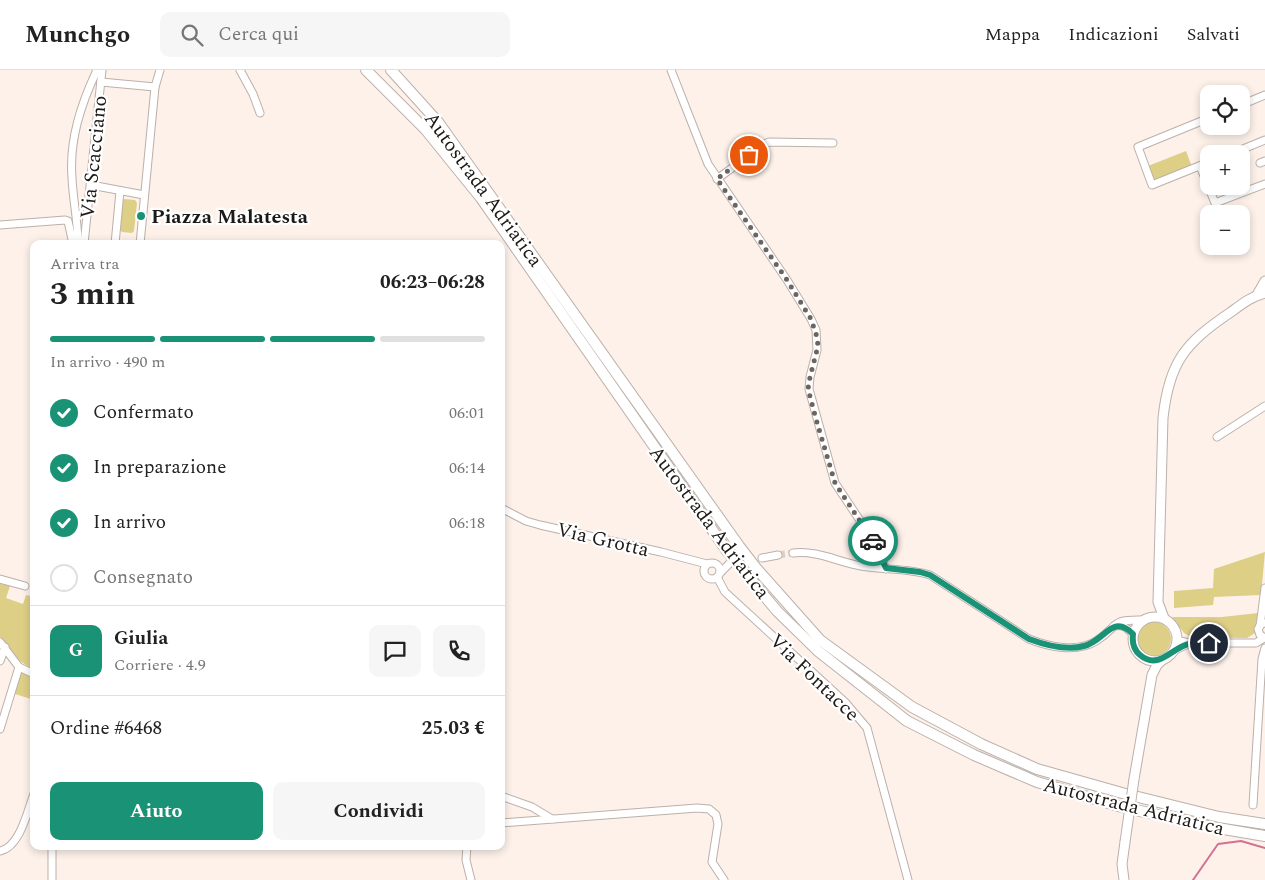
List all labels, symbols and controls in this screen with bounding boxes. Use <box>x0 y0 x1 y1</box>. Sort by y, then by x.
search box <box>160 12 510 57</box>
text: Munchgo <box>25 17 130 53</box>
text: Cerca qui <box>218 20 299 49</box>
icon: search <box>178 21 206 49</box>
text: Mappa <box>985 21 1040 48</box>
text: Indicazioni <box>1068 21 1159 48</box>
text: Salvati <box>1187 21 1240 48</box>
map controls <box>1200 85 1250 255</box>
button: locate <box>1200 85 1250 135</box>
street label: Via Scacciano <box>73 94 115 220</box>
street label: Autostrada Adriatica <box>416 106 550 274</box>
pin <box>728 134 770 176</box>
icon: bag <box>735 141 763 169</box>
button: + <box>1200 145 1250 195</box>
place label: Piazza Malatesta <box>151 202 309 232</box>
button: − <box>1200 205 1250 255</box>
marker: Piazza Malatesta <box>135 210 147 222</box>
text: Arriva tra <box>50 252 119 276</box>
text: 06:23–06:28 <box>380 268 485 297</box>
text: 3 min <box>50 270 135 319</box>
text: In arrivo · 490 m <box>50 350 165 374</box>
text: Confermato <box>93 398 194 427</box>
icon: check <box>50 399 78 427</box>
text: 06:01 <box>449 401 485 425</box>
street label: Autostrada Adriatica <box>641 439 777 606</box>
text: In preparazione <box>93 453 226 482</box>
icon: check <box>50 454 78 482</box>
text: 06:14 <box>449 456 485 480</box>
text: In arrivo <box>93 508 166 537</box>
icon: check <box>50 509 78 537</box>
text: 06:18 <box>449 511 485 535</box>
street label: Via Grotta <box>554 515 652 565</box>
courier <box>848 516 898 566</box>
icon: car <box>859 527 887 555</box>
text: Consegnato <box>93 563 193 592</box>
pin <box>1188 622 1230 664</box>
text: Giulia <box>114 624 168 653</box>
button: chat <box>369 625 421 677</box>
button: phone <box>433 625 485 677</box>
street label: Via Fontacce <box>762 627 866 729</box>
icon: home <box>1195 629 1223 657</box>
text: G <box>69 636 83 665</box>
text: Corriere · 4.9 <box>114 653 206 677</box>
text: Ordine #6468 <box>50 714 162 743</box>
text: 25.03 € <box>422 714 485 743</box>
street label: Autostrada Adriatica <box>1040 770 1228 844</box>
button: Aiuto <box>50 782 263 840</box>
button: Condividi <box>273 782 485 840</box>

